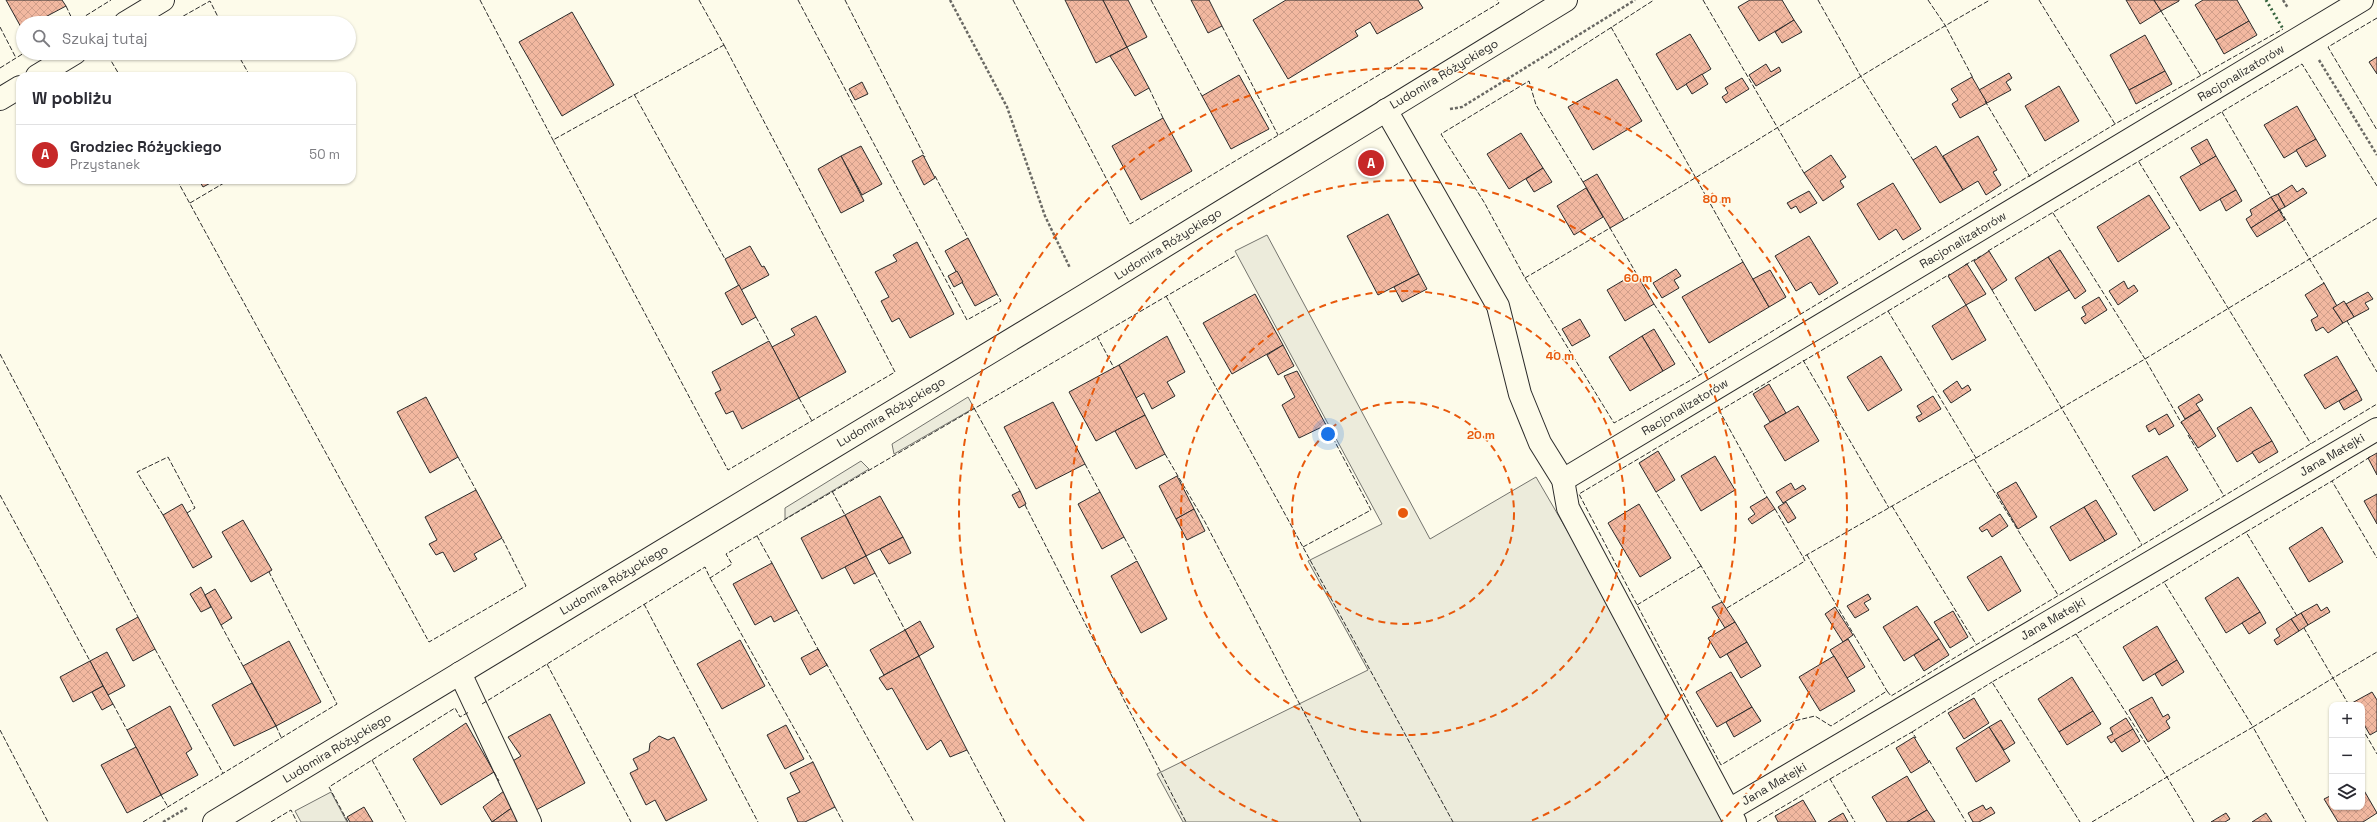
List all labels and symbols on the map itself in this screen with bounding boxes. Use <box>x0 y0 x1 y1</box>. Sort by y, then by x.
street label: Ludomira Różyckiego <box>1387 35 1501 113</box>
street label: Racjonalizatorów <box>2195 41 2287 105</box>
pin: A <box>1358 148 1384 178</box>
text: 80 m <box>1703 191 1731 207</box>
street label: Ludomira Różyckiego <box>1111 204 1225 284</box>
street label: Racjonalizatorów <box>1917 208 2009 272</box>
text: 60 m <box>1624 270 1652 286</box>
text: 40 m <box>1546 348 1574 364</box>
street label: Ludomira Różyckiego <box>834 373 948 451</box>
street label: Racjonalizatorów <box>1639 375 1731 439</box>
your location <box>1318 424 1338 444</box>
text: 20 m <box>1467 427 1495 443</box>
street label: Jana Matejki <box>2297 430 2368 480</box>
centre of rings <box>1396 506 1410 520</box>
street label: Ludomira Różyckiego <box>557 541 671 619</box>
street label: Jana Matejki <box>2018 594 2089 644</box>
street label: Ludomira Różyckiego <box>280 709 394 787</box>
street label: Jana Matejki <box>1739 759 1810 809</box>

